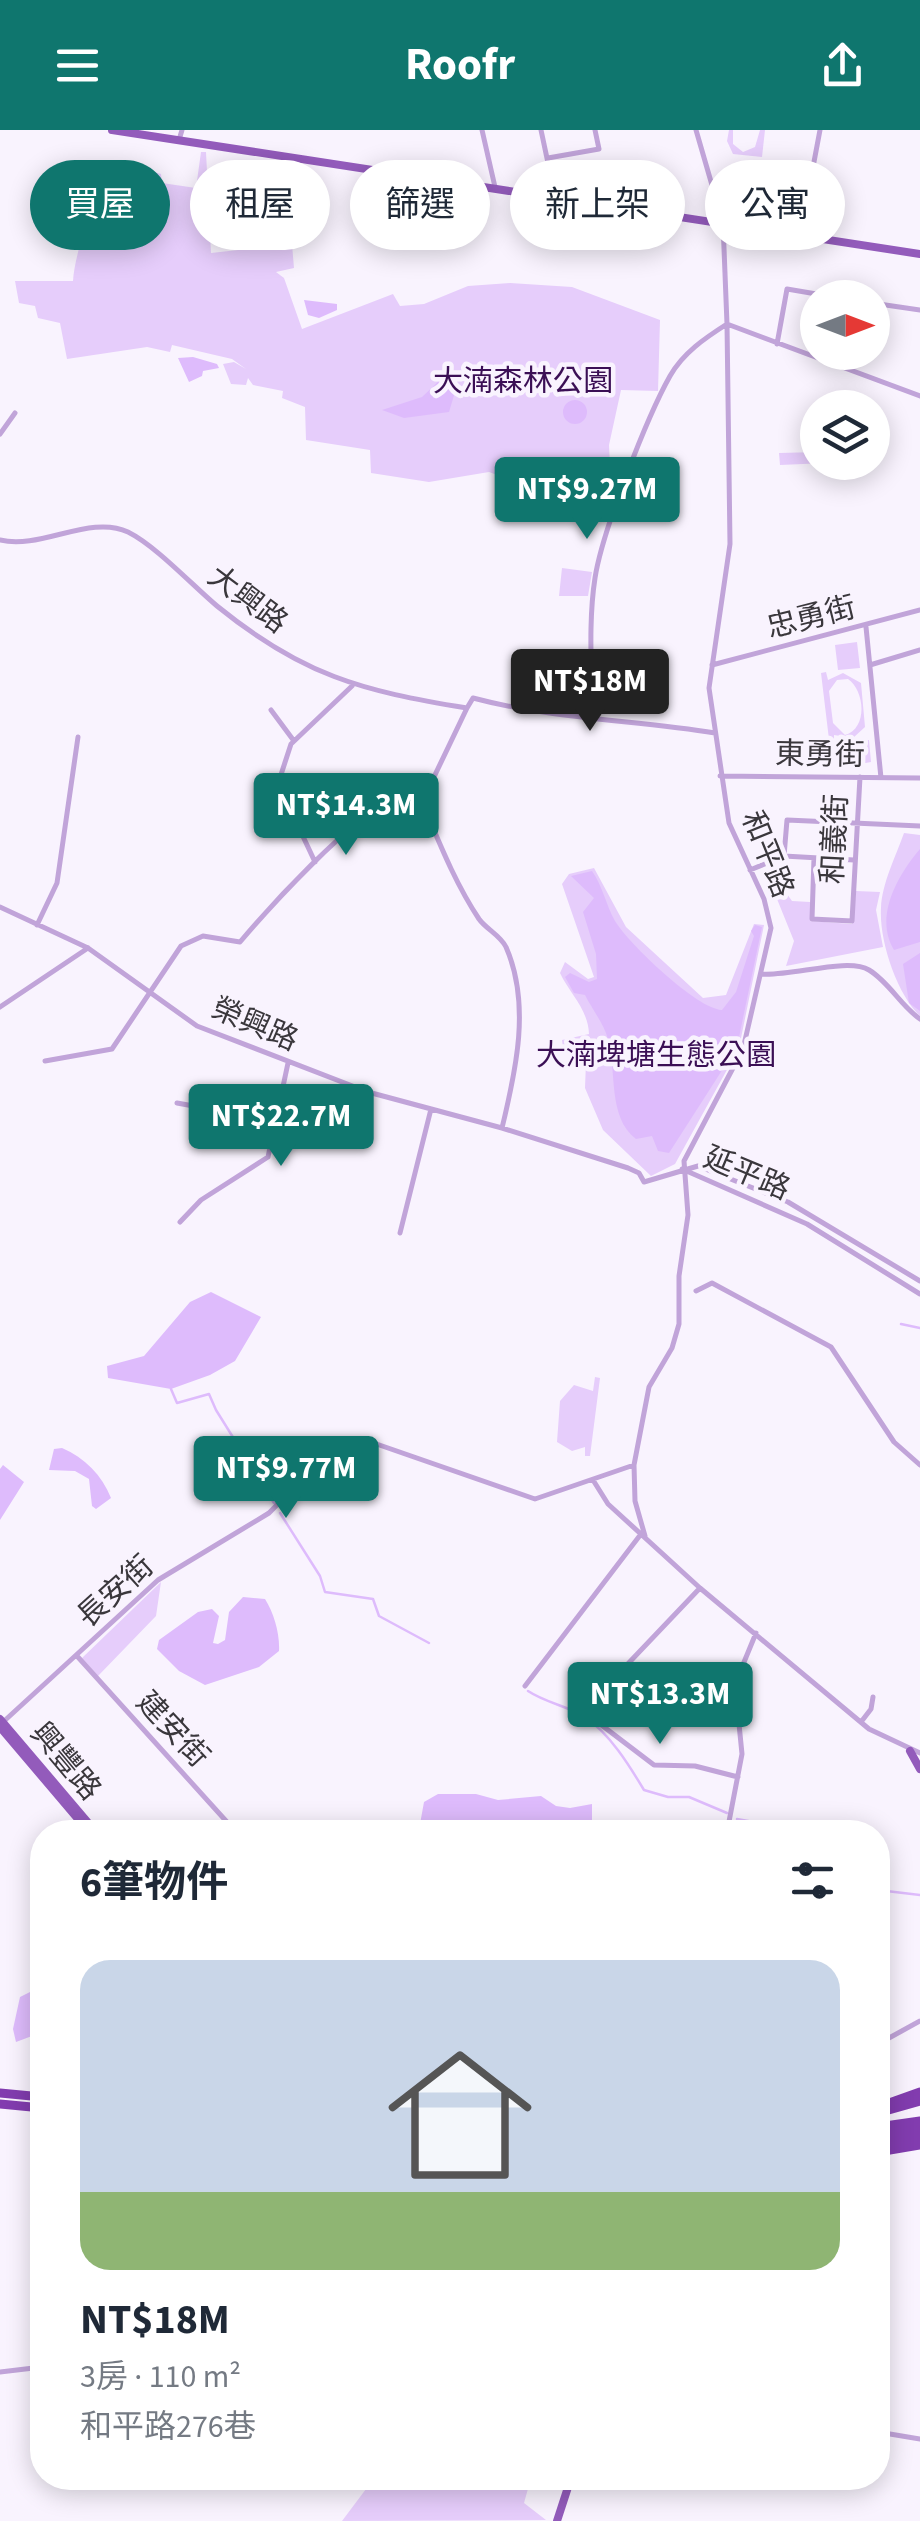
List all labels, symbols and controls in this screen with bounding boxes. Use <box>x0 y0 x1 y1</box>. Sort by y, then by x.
text: Roofr <box>405 33 515 97</box>
icon: menu <box>50 38 105 93</box>
icon: share <box>815 38 870 93</box>
chip: 買屋 <box>30 160 170 250</box>
chip: 租屋 <box>190 160 330 250</box>
chip: 篩選 <box>350 160 490 250</box>
chip: 新上架 <box>510 160 685 250</box>
chip: 公寓 <box>705 160 845 250</box>
north arrow <box>800 280 890 370</box>
map controls <box>800 280 890 480</box>
park label: 大湳森林公園 <box>433 360 613 403</box>
button: layers <box>800 390 890 480</box>
pin: NT$9.27M <box>484 457 690 542</box>
text: NT$9.27M <box>517 466 657 512</box>
street label: 大興路 <box>199 555 297 644</box>
street label: 忠勇街 <box>762 586 860 649</box>
pin: NT$18M <box>509 649 671 734</box>
text: NT$18M <box>533 658 647 704</box>
street label: 東勇街 <box>775 732 865 777</box>
pin: NT$14.3M <box>243 773 449 858</box>
text: NT$14.3M <box>276 782 416 828</box>
street label: 和義街 <box>811 793 858 885</box>
street label: 和平路 <box>731 804 804 904</box>
street label: 榮興路 <box>205 987 305 1062</box>
park label: 大湳埤塘生態公園 <box>536 1034 776 1077</box>
pin: NT$22.7M <box>178 1084 384 1169</box>
text: NT$22.7M <box>211 1093 351 1139</box>
street label: 延平路 <box>697 1136 797 1211</box>
pin: NT$9.77M <box>183 1436 389 1521</box>
text: NT$9.77M <box>216 1445 356 1491</box>
street label: 長安街 <box>68 1545 163 1637</box>
pin: NT$13.3M <box>557 1662 763 1747</box>
text: NT$13.3M <box>590 1671 730 1717</box>
street label: 建安街 <box>126 1682 219 1777</box>
street label: 興豐路 <box>20 1713 111 1810</box>
text: 6筆物件 <box>80 1853 228 1913</box>
icon: filters <box>785 1853 840 1908</box>
icon: home <box>370 2025 550 2205</box>
text: NT$18M <box>80 2290 230 2350</box>
text: 3房 · 110 m² <box>80 2354 241 2400</box>
text: 和平路276巷 <box>80 2404 256 2450</box>

